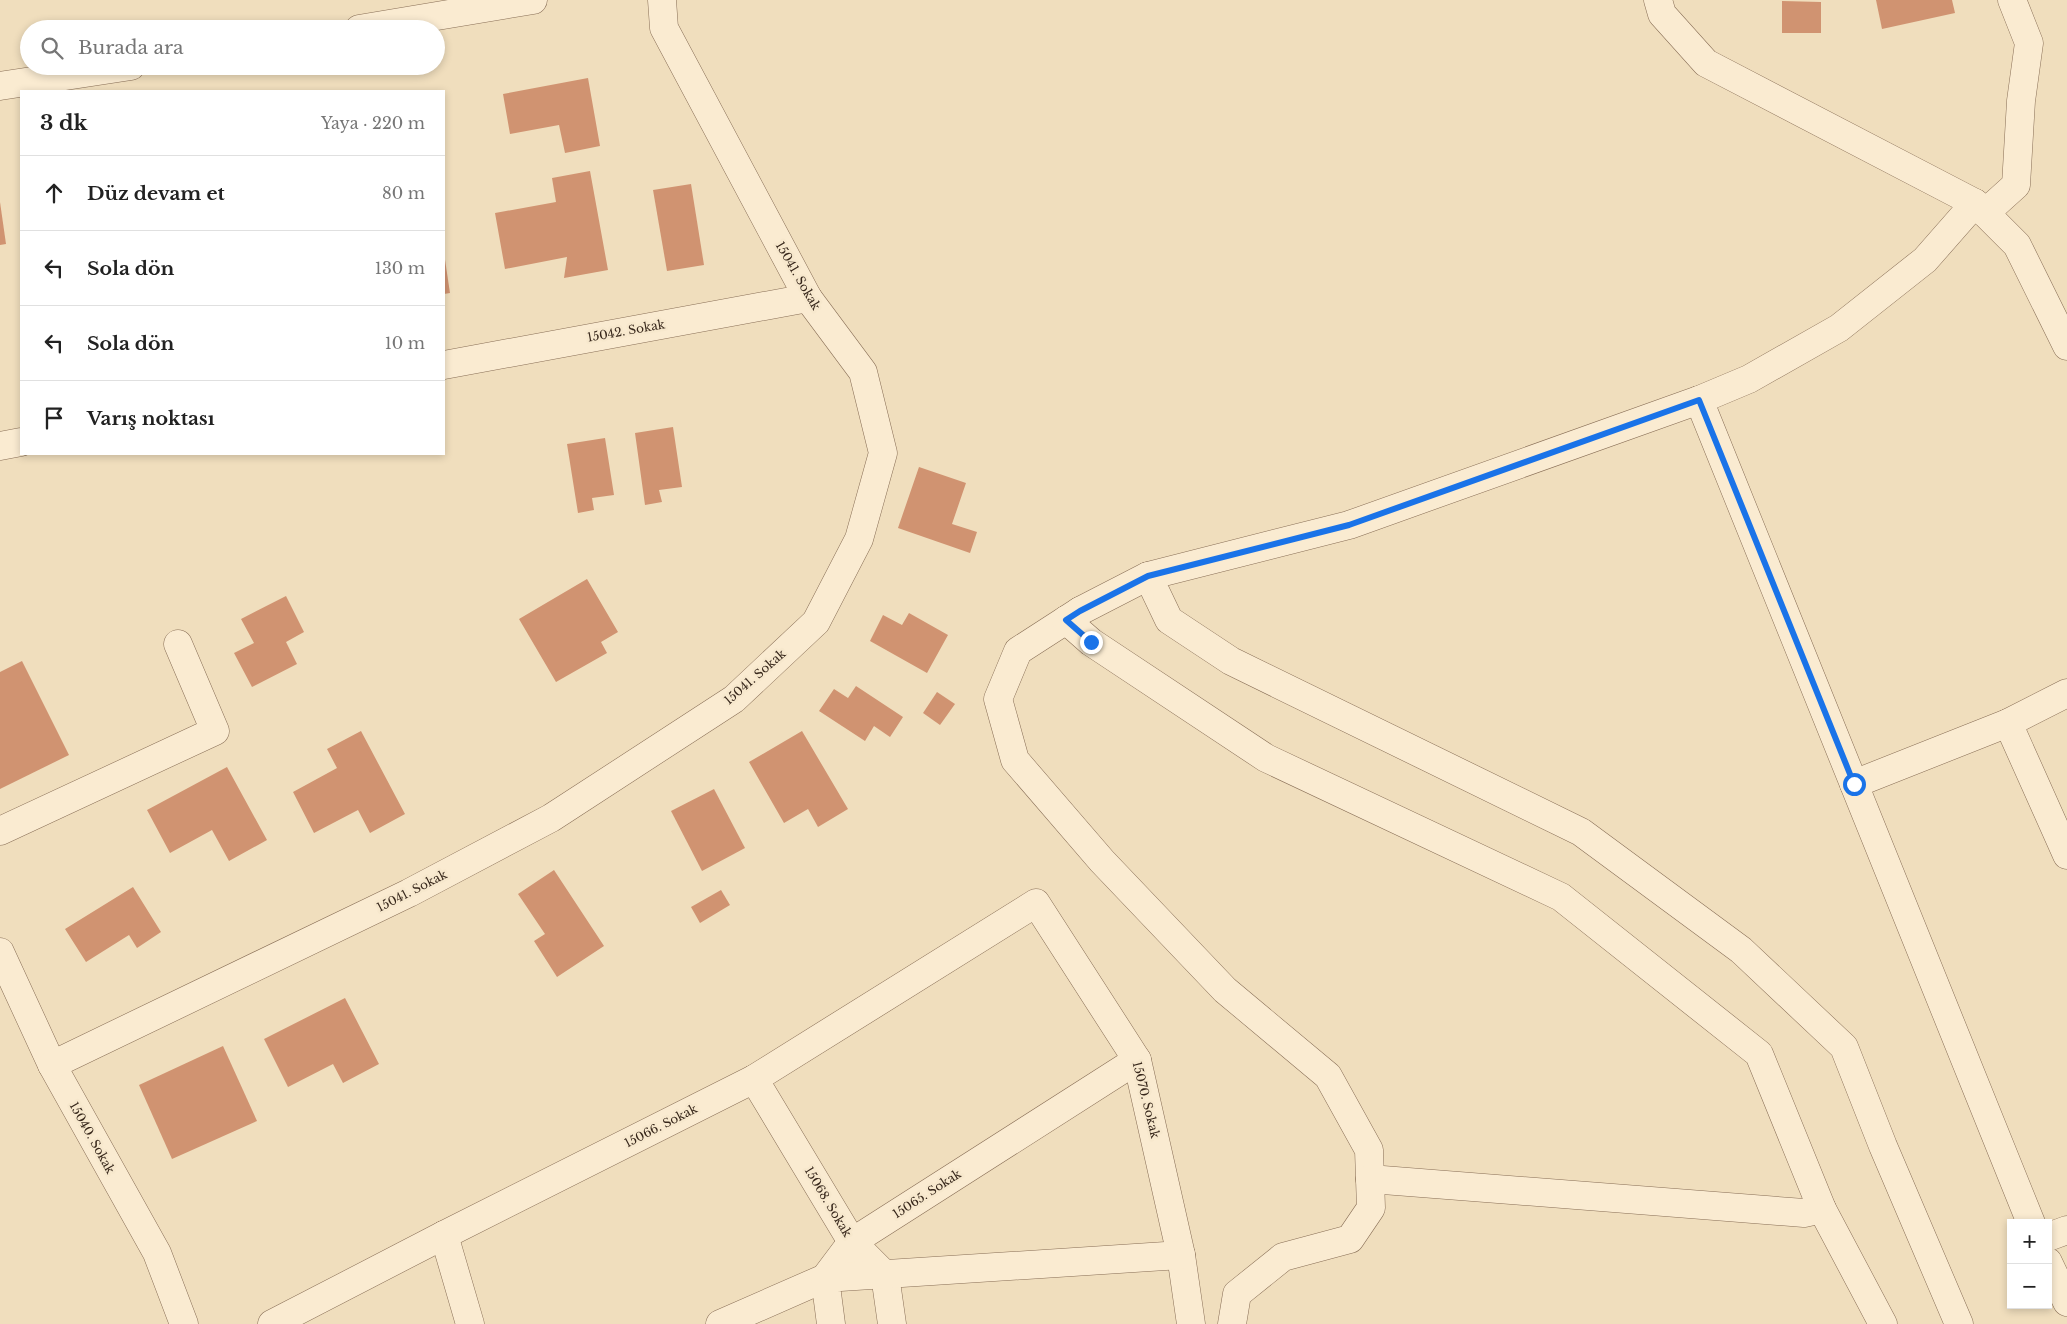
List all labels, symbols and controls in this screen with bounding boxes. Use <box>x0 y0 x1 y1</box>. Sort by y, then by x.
search box <box>20 20 445 75</box>
icon: search <box>38 34 66 62</box>
text: Burada ara <box>78 36 184 59</box>
text: 3 dk <box>40 110 87 136</box>
text: Yaya · 220 m <box>321 113 425 133</box>
icon: ahead <box>40 179 68 207</box>
text: Düz devam et <box>87 182 225 205</box>
text: 80 m <box>382 183 425 203</box>
street label: 15041. Sokak <box>773 239 824 313</box>
icon: left <box>40 254 68 282</box>
text: Sola dön <box>87 257 174 280</box>
text: 130 m <box>375 258 425 278</box>
street label: 15042. Sokak <box>586 316 667 345</box>
icon: left <box>40 329 68 357</box>
text: Sola dön <box>87 332 174 355</box>
text: 10 m <box>385 333 425 353</box>
icon: arrive <box>40 404 68 432</box>
text: Varış noktası <box>87 407 215 430</box>
route end <box>1080 631 1103 654</box>
street label: 15041. Sokak <box>721 645 789 707</box>
route start <box>1843 773 1866 796</box>
street label: 15041. Sokak <box>374 866 450 915</box>
street label: 15070. Sokak <box>1130 1060 1163 1140</box>
street label: 15040. Sokak <box>67 1099 119 1177</box>
street label: 15066. Sokak <box>622 1100 700 1150</box>
street label: 15068. Sokak <box>802 1164 856 1240</box>
street label: 15065. Sokak <box>890 1166 964 1221</box>
map controls <box>2007 1219 2052 1309</box>
button: + <box>2007 1219 2052 1264</box>
button: − <box>2007 1264 2052 1309</box>

